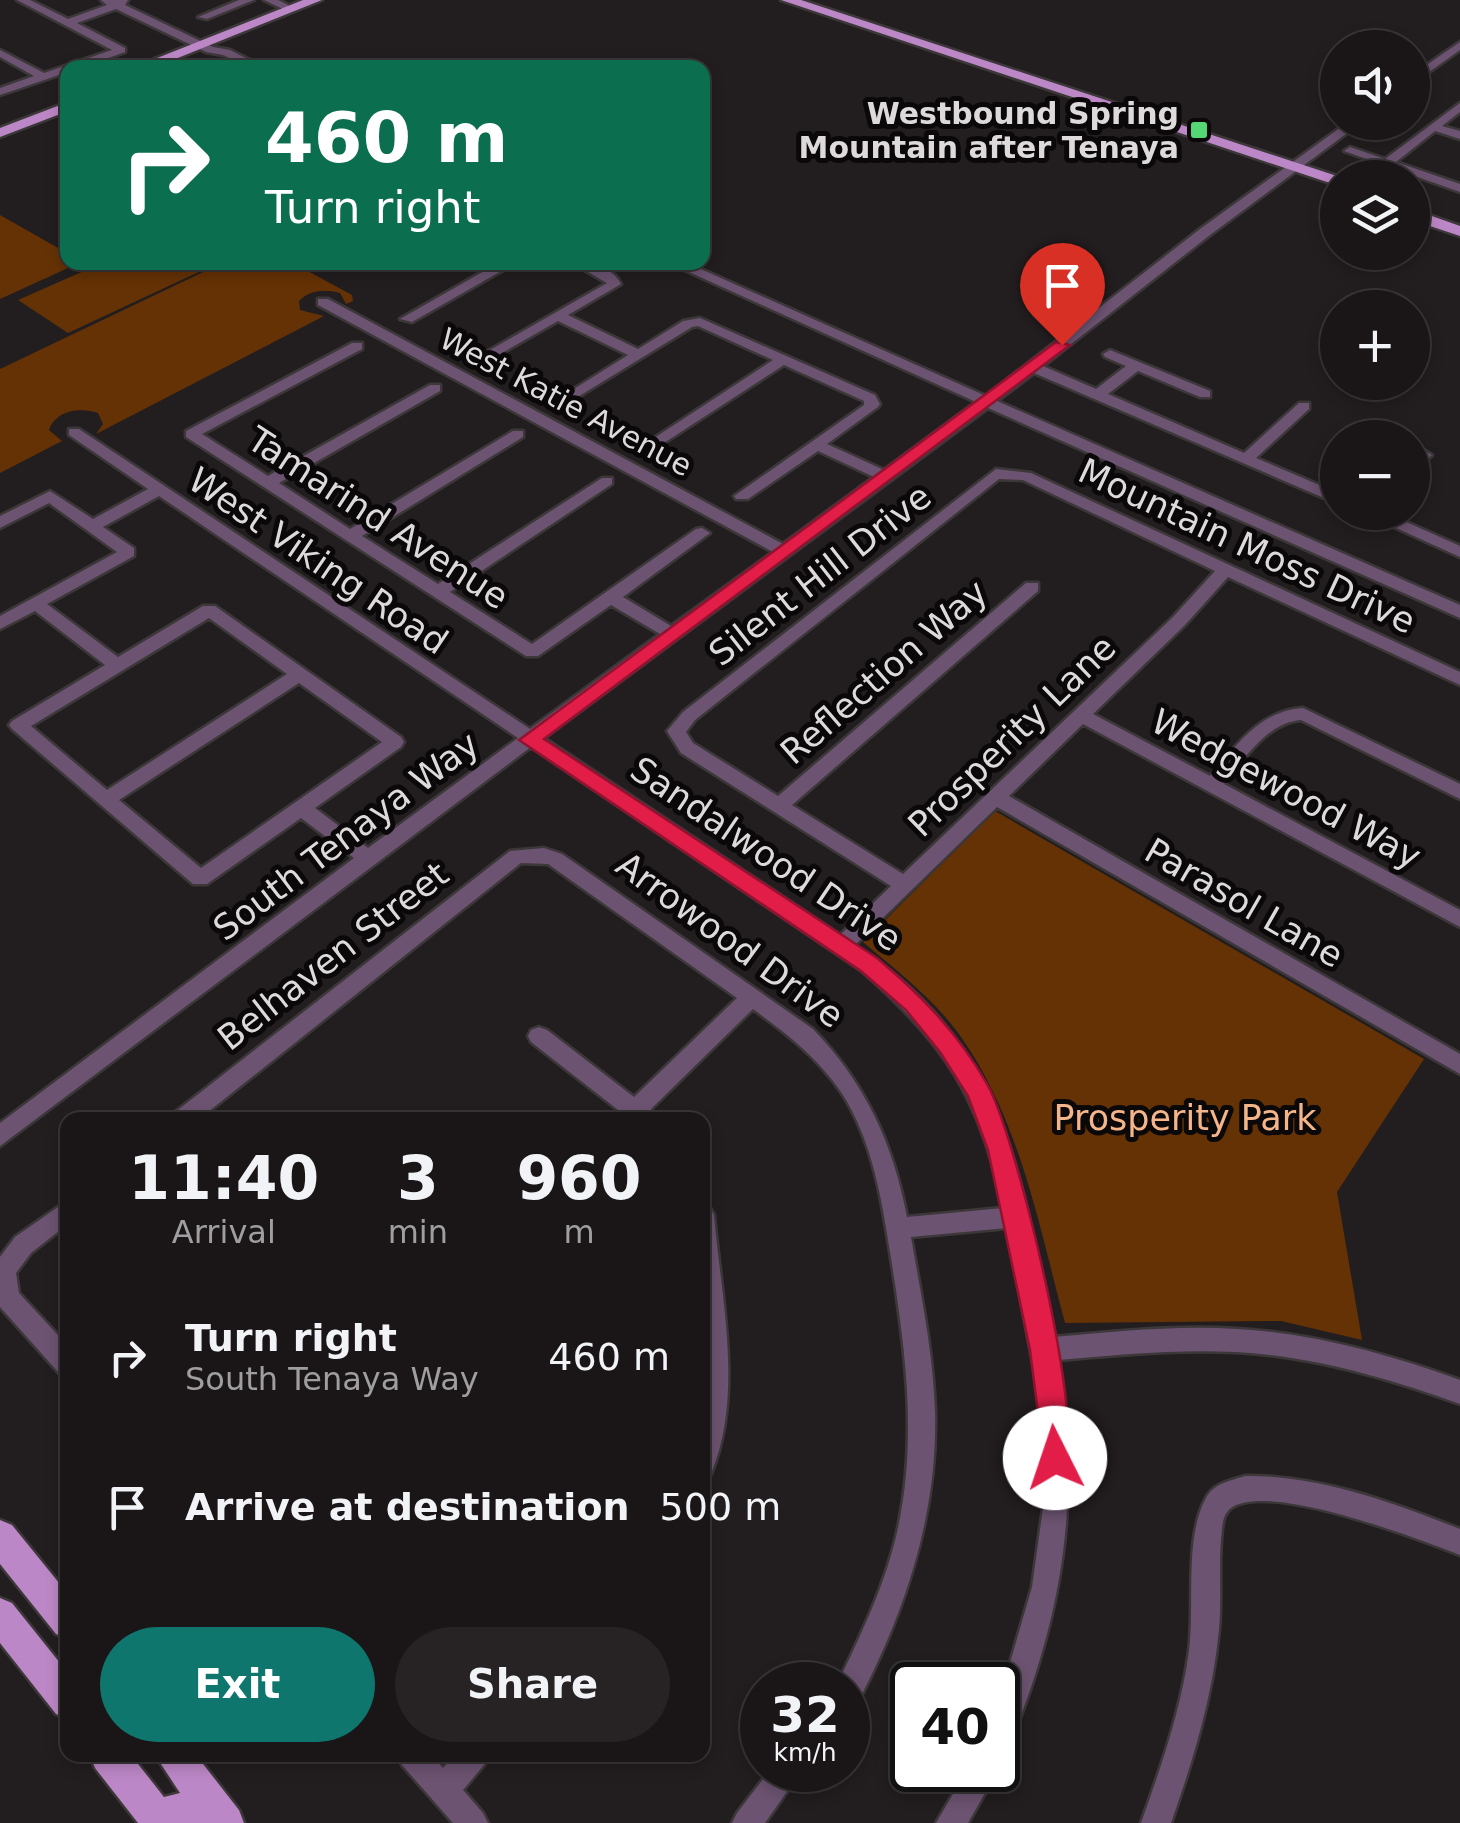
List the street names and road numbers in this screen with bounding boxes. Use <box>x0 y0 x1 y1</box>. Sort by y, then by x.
street label: West Katie Avenue <box>434 321 698 483</box>
street label: Tamarind Avenue <box>240 418 516 617</box>
street label: Mountain Moss Drive <box>1072 450 1422 642</box>
street label: West Viking Road <box>181 460 455 662</box>
street label: Silent Hill Drive <box>701 476 939 674</box>
street label: Reflection Way <box>773 572 995 772</box>
street label: Prosperity Lane <box>900 627 1124 845</box>
street label: Wedgewood Way <box>1144 701 1428 877</box>
street label: South Tenaya Way <box>206 723 486 949</box>
street label: Sandalwood Drive <box>623 749 909 959</box>
street label: Parasol Lane <box>1138 830 1350 976</box>
street label: Arrowood Drive <box>609 844 851 1036</box>
street label: Belhaven Street <box>210 854 456 1058</box>

